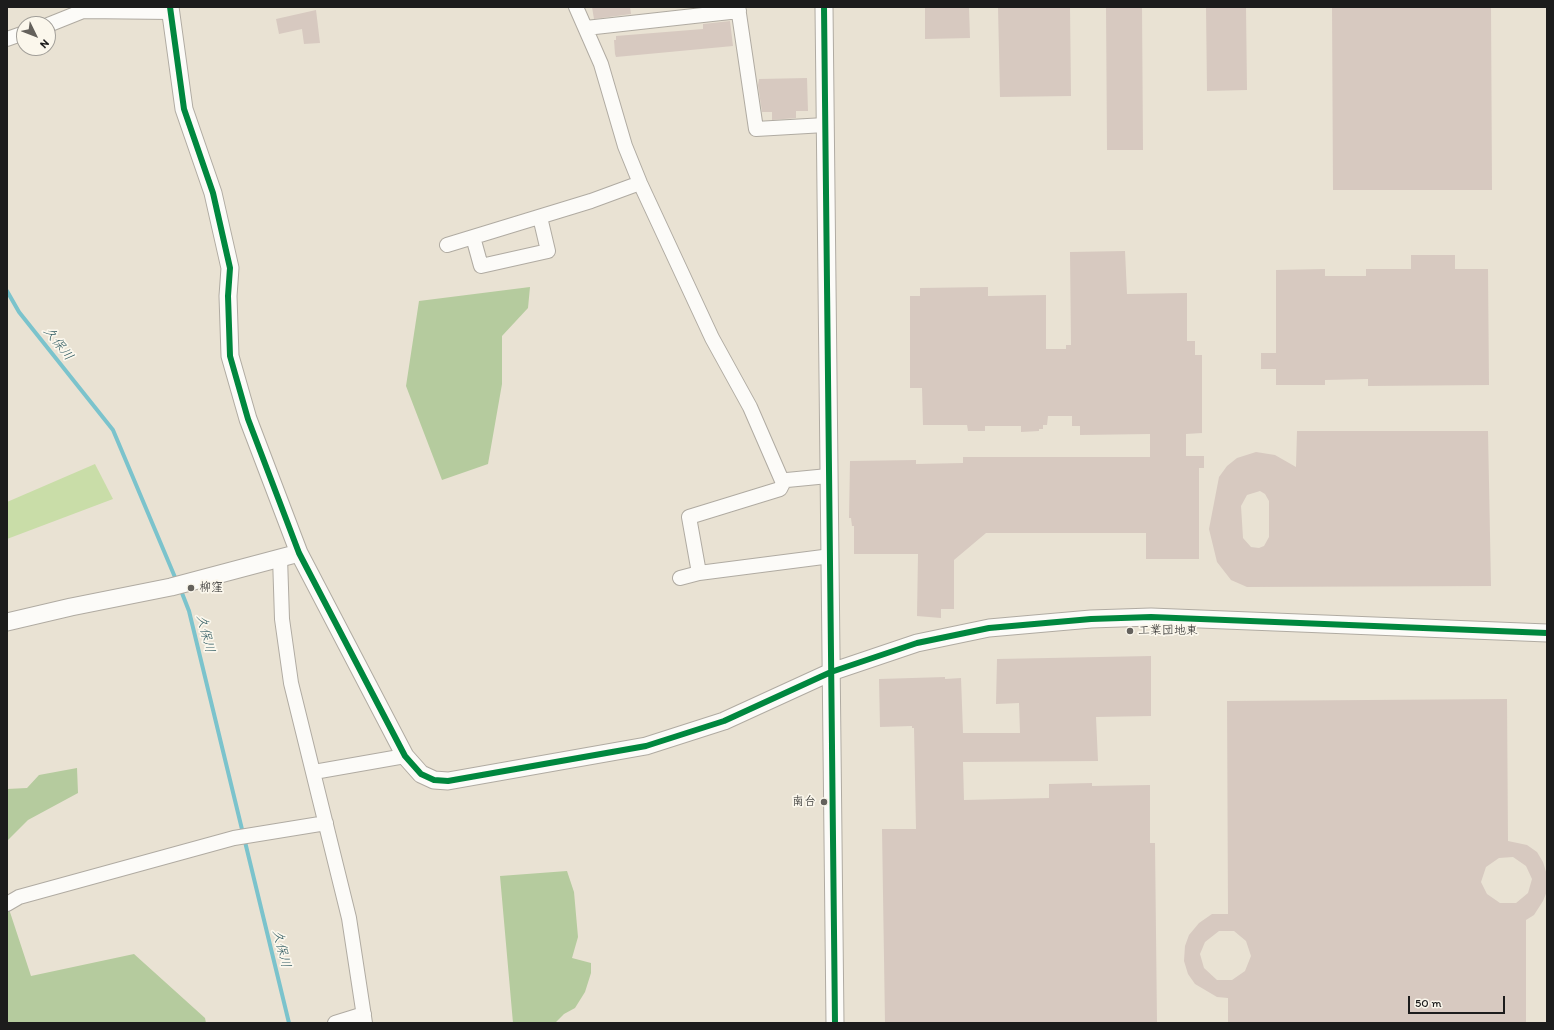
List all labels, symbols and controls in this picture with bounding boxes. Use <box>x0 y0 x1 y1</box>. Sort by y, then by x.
north arrow <box>16 16 56 56</box>
text: N <box>37 37 52 51</box>
water label: 久保川 <box>40 324 76 364</box>
place label: 柳窪 <box>199 581 223 595</box>
marker: 柳窪 <box>186 583 196 593</box>
water label: 久保川 <box>193 613 217 655</box>
place label: 工業団地東 <box>1138 624 1198 638</box>
marker: 工業団地東 <box>1125 626 1135 636</box>
place label: 南台 <box>792 795 816 809</box>
marker: 南台 <box>819 797 829 807</box>
water label: 久保川 <box>269 928 293 970</box>
scale bar <box>1410 988 1507 1014</box>
text: 50 m <box>1415 996 1441 1010</box>

